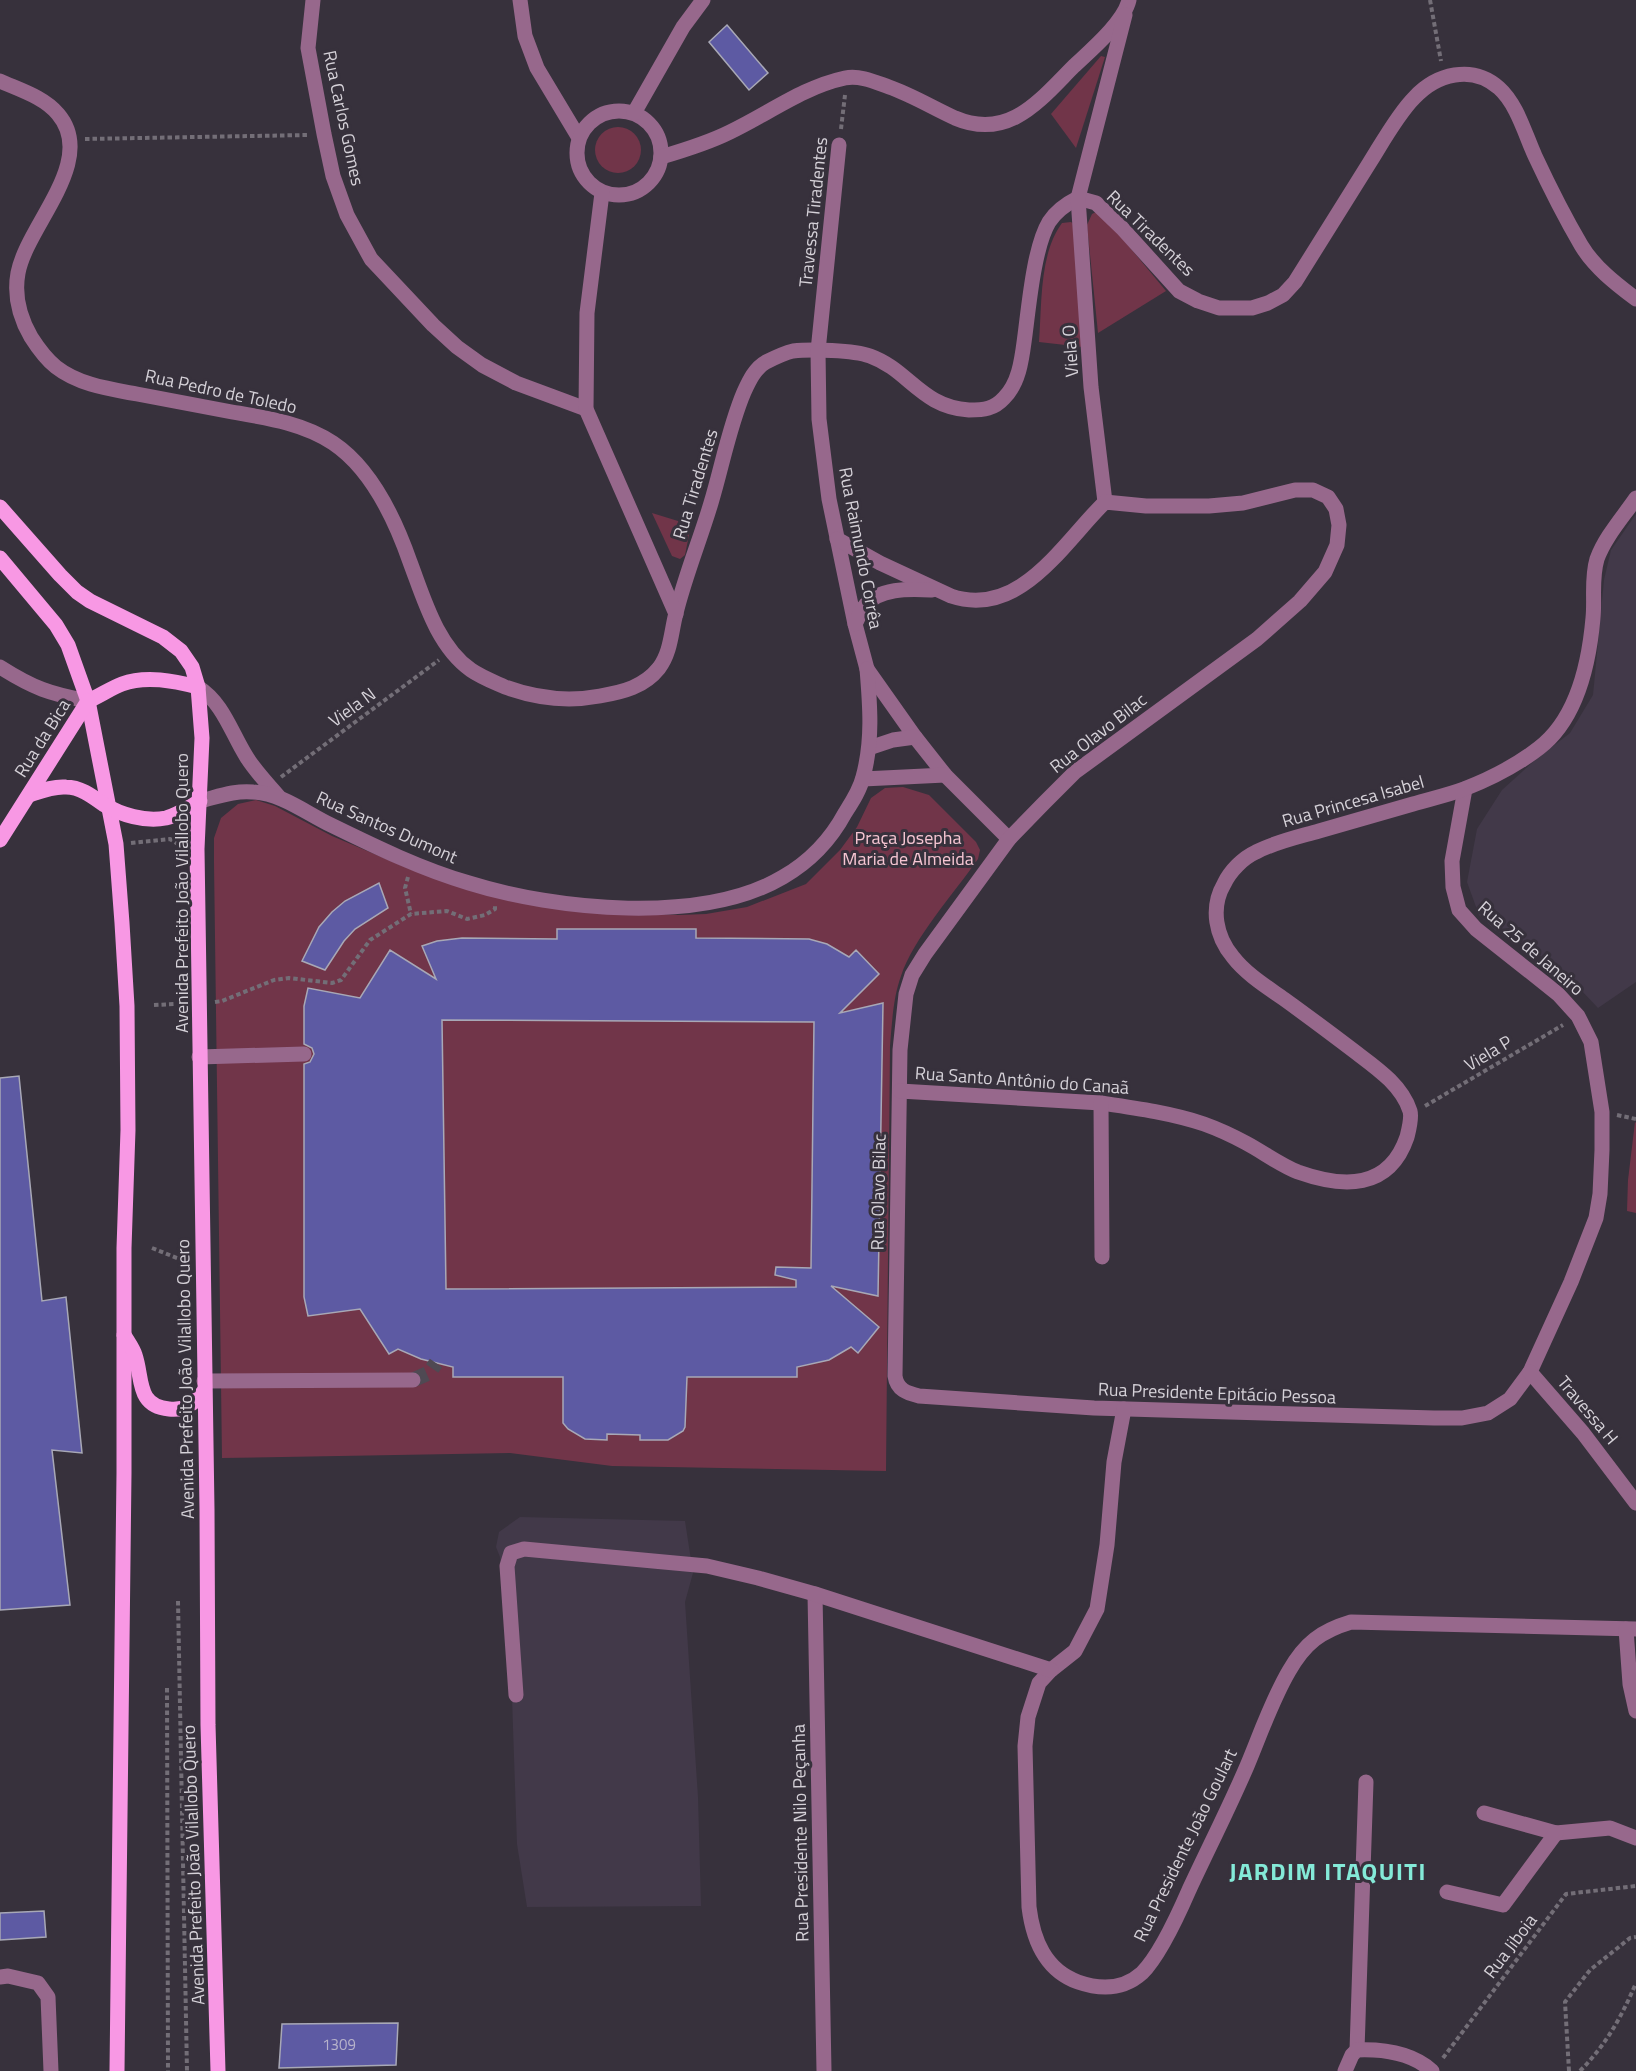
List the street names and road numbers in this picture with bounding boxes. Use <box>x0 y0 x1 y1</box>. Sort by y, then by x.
street label: Rua Carlos Gomes <box>316 48 372 188</box>
street label: Travessa Tiradentes <box>792 135 834 289</box>
street label: Rua Tiradentes <box>1101 184 1201 282</box>
street label: Viela O <box>1055 324 1085 378</box>
street label: Rua Pedro de Toledo <box>143 362 299 420</box>
street label: Rua Tiradentes <box>665 425 725 543</box>
street label: Rua Raimundo Corrêa <box>832 465 890 631</box>
street label: Viela N <box>323 681 381 733</box>
street label: Rua Olavo Bilac <box>1044 686 1152 780</box>
street label: Rua da Bica <box>7 694 77 782</box>
street label: Avenida Prefeito João Vilallobo Quero <box>168 753 195 1033</box>
street label: Rua Princesa Isabel <box>1279 768 1427 834</box>
street label: Rua Santos Dumont <box>312 784 462 870</box>
street label: Rua 25 de Janeiro <box>1472 894 1590 1002</box>
street label: Viela P <box>1459 1028 1517 1078</box>
street label: Rua Santo Antônio do Canaã <box>914 1059 1130 1101</box>
street label: Rua Olavo Bilac <box>863 1133 893 1251</box>
street label: Avenida Prefeito João Vilallobo Quero <box>169 1239 201 1519</box>
street label: Travessa H <box>1551 1370 1625 1450</box>
street label: Rua Presidente Epitácio Pessoa <box>1097 1375 1337 1411</box>
street label: Rua Presidente Nilo Peçanha <box>785 1724 815 1942</box>
street label: Avenida Prefeito João Vilallobo Quero <box>175 1725 211 2005</box>
street label: Rua Presidente João Goulart <box>1126 1743 1244 1946</box>
street label: Rua Jiboia <box>1477 1908 1543 1984</box>

